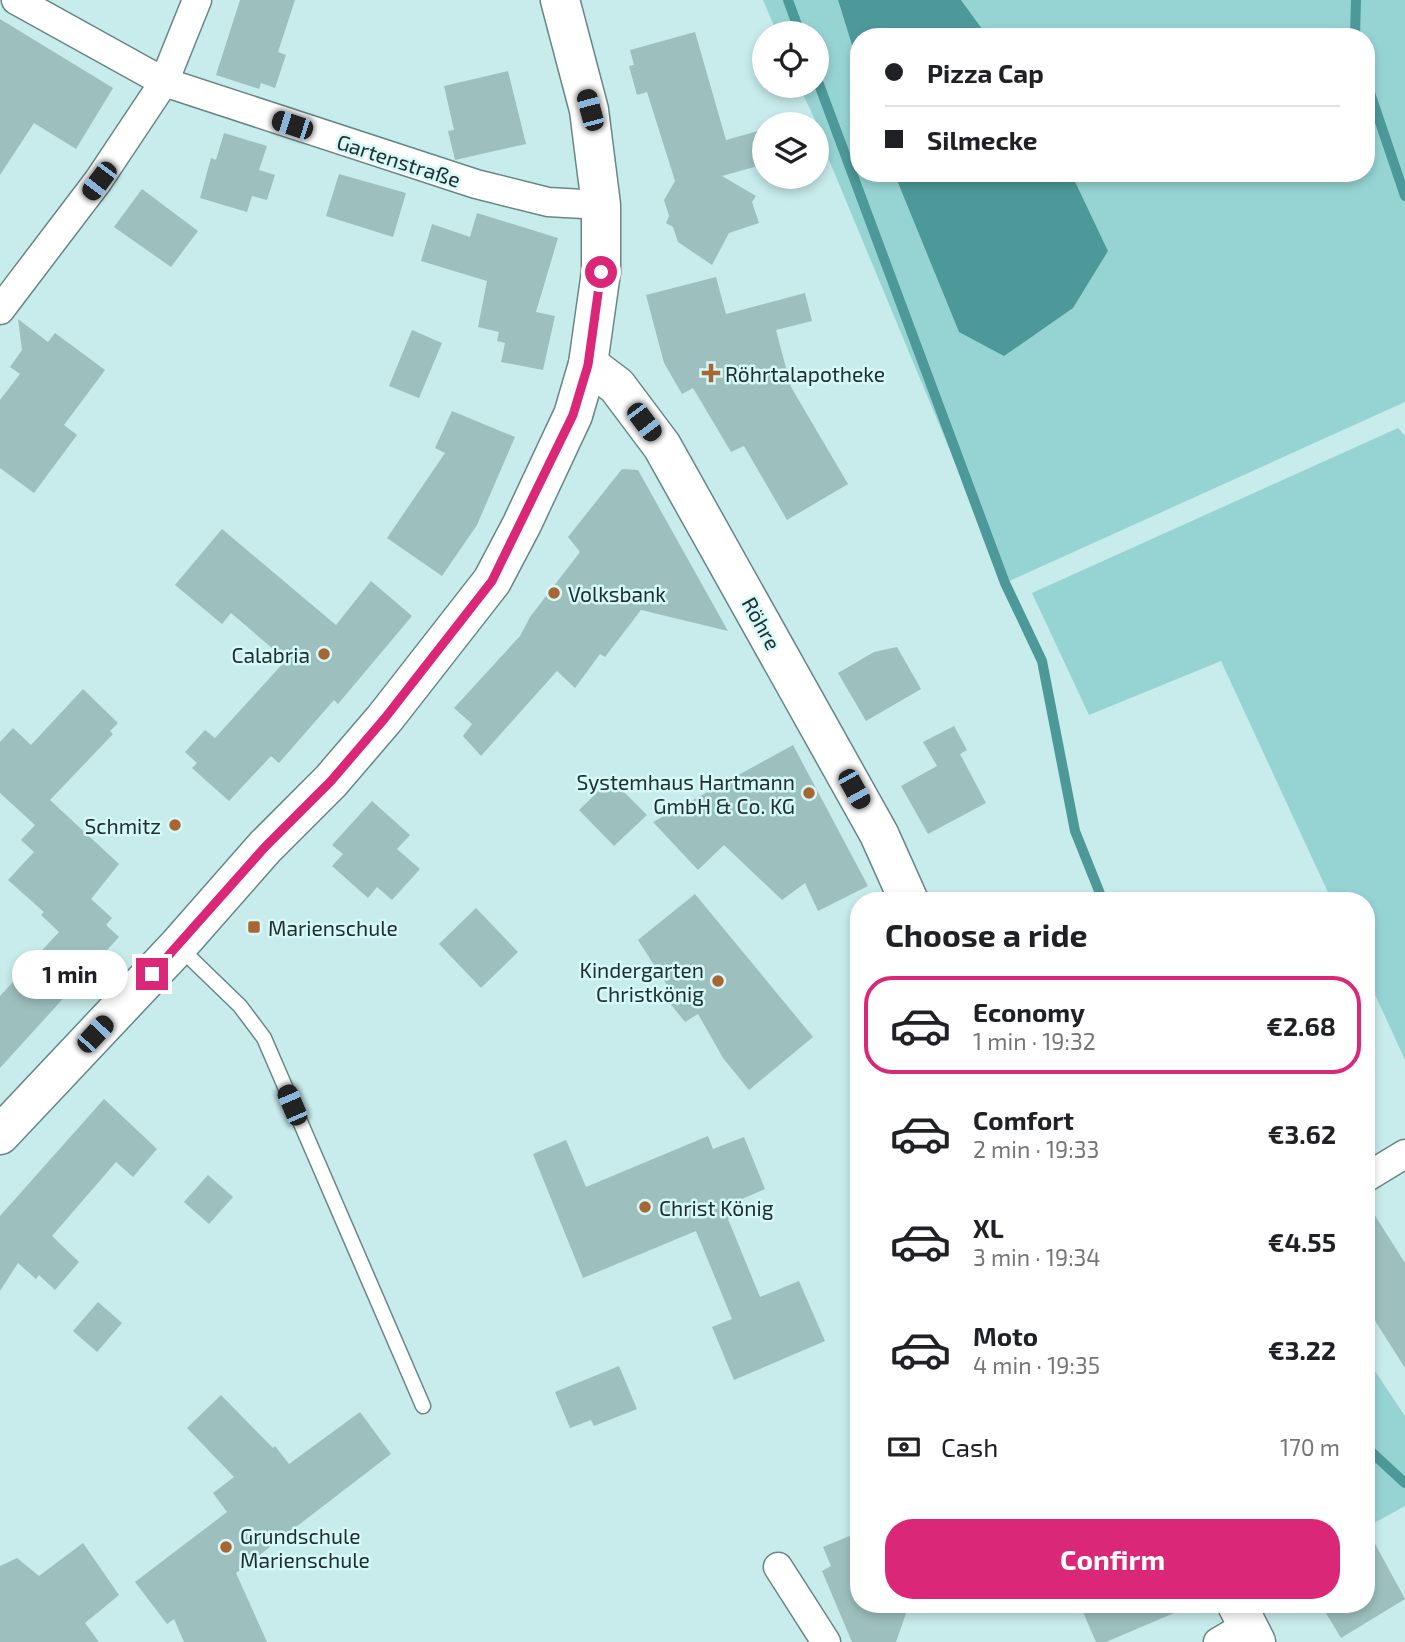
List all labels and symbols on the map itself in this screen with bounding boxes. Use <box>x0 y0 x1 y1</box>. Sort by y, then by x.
car <box>575 87 606 133</box>
car <box>269 109 316 141</box>
street label: Gartenstraße <box>334 128 464 192</box>
car <box>78 158 121 204</box>
route start <box>585 256 617 288</box>
place label: Röhrtalapotheke <box>725 361 885 386</box>
marker: Röhrtalapotheke <box>703 365 719 381</box>
car <box>623 399 666 445</box>
place label: Volksbank <box>568 581 666 606</box>
marker: Volksbank <box>546 585 562 601</box>
street label: Röhre <box>737 592 787 654</box>
place label: Calabria <box>232 642 310 667</box>
marker: Calabria <box>316 646 332 662</box>
car <box>835 766 874 812</box>
place label: Systemhaus Hartmann GmbH & Co. KG <box>577 769 795 818</box>
marker: Systemhaus Hartmann GmbH & Co. KG <box>801 785 817 801</box>
place label: Schmitz <box>84 813 161 838</box>
marker: Schmitz <box>167 817 183 833</box>
place label: Marienschule <box>268 915 398 940</box>
marker: Marienschule <box>246 919 262 935</box>
callout: 1 min <box>12 950 128 998</box>
place label: Kindergarten Christkönig <box>579 957 704 1006</box>
route end <box>136 958 168 990</box>
marker: Kindergarten Christkönig <box>710 973 726 989</box>
car <box>73 1011 118 1057</box>
car <box>275 1082 310 1128</box>
place label: Christ König <box>659 1195 774 1220</box>
marker: Christ König <box>637 1199 653 1215</box>
place label: Grundschule Marienschule <box>240 1523 370 1572</box>
marker: Grundschule Marienschule <box>218 1539 234 1555</box>

